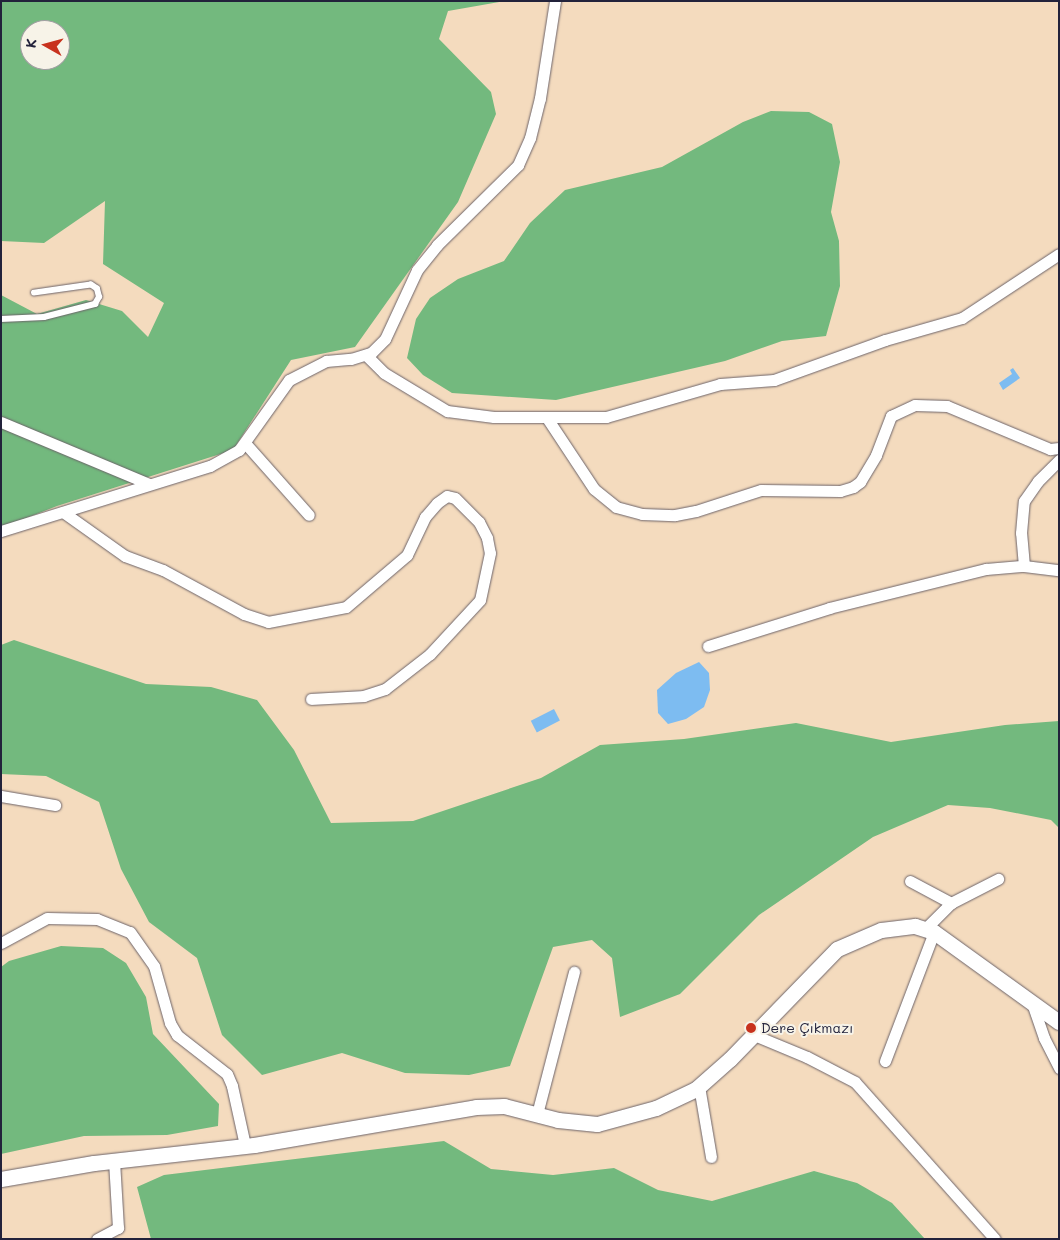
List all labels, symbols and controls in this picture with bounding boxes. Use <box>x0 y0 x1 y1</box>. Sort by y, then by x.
north arrow <box>20 20 70 70</box>
text: K <box>21 38 41 49</box>
place label: Dere Çıkmazı <box>761 1020 853 1036</box>
marker: Dere Çıkmazı <box>745 1022 757 1034</box>

